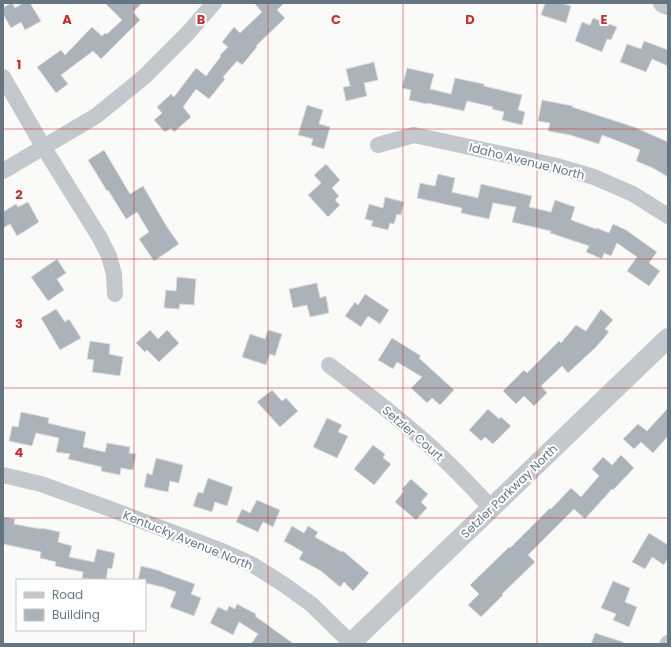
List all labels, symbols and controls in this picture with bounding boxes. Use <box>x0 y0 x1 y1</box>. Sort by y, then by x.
text: A <box>62 10 72 29</box>
text: B <box>197 10 206 29</box>
text: C <box>331 10 341 29</box>
text: D <box>465 10 475 29</box>
text: E <box>600 10 608 29</box>
text: 1 <box>17 55 21 74</box>
street label: Idaho Avenue North <box>467 138 587 184</box>
text: 2 <box>15 185 23 204</box>
text: 3 <box>15 314 23 333</box>
street label: Setzler Court <box>379 402 447 464</box>
street label: Setzler Parkway North <box>457 440 561 542</box>
text: 4 <box>15 443 24 462</box>
street label: Kentucky Avenue North <box>121 506 255 574</box>
legend <box>16 579 146 631</box>
text: Road <box>52 586 83 603</box>
text: Building <box>52 606 100 623</box>

